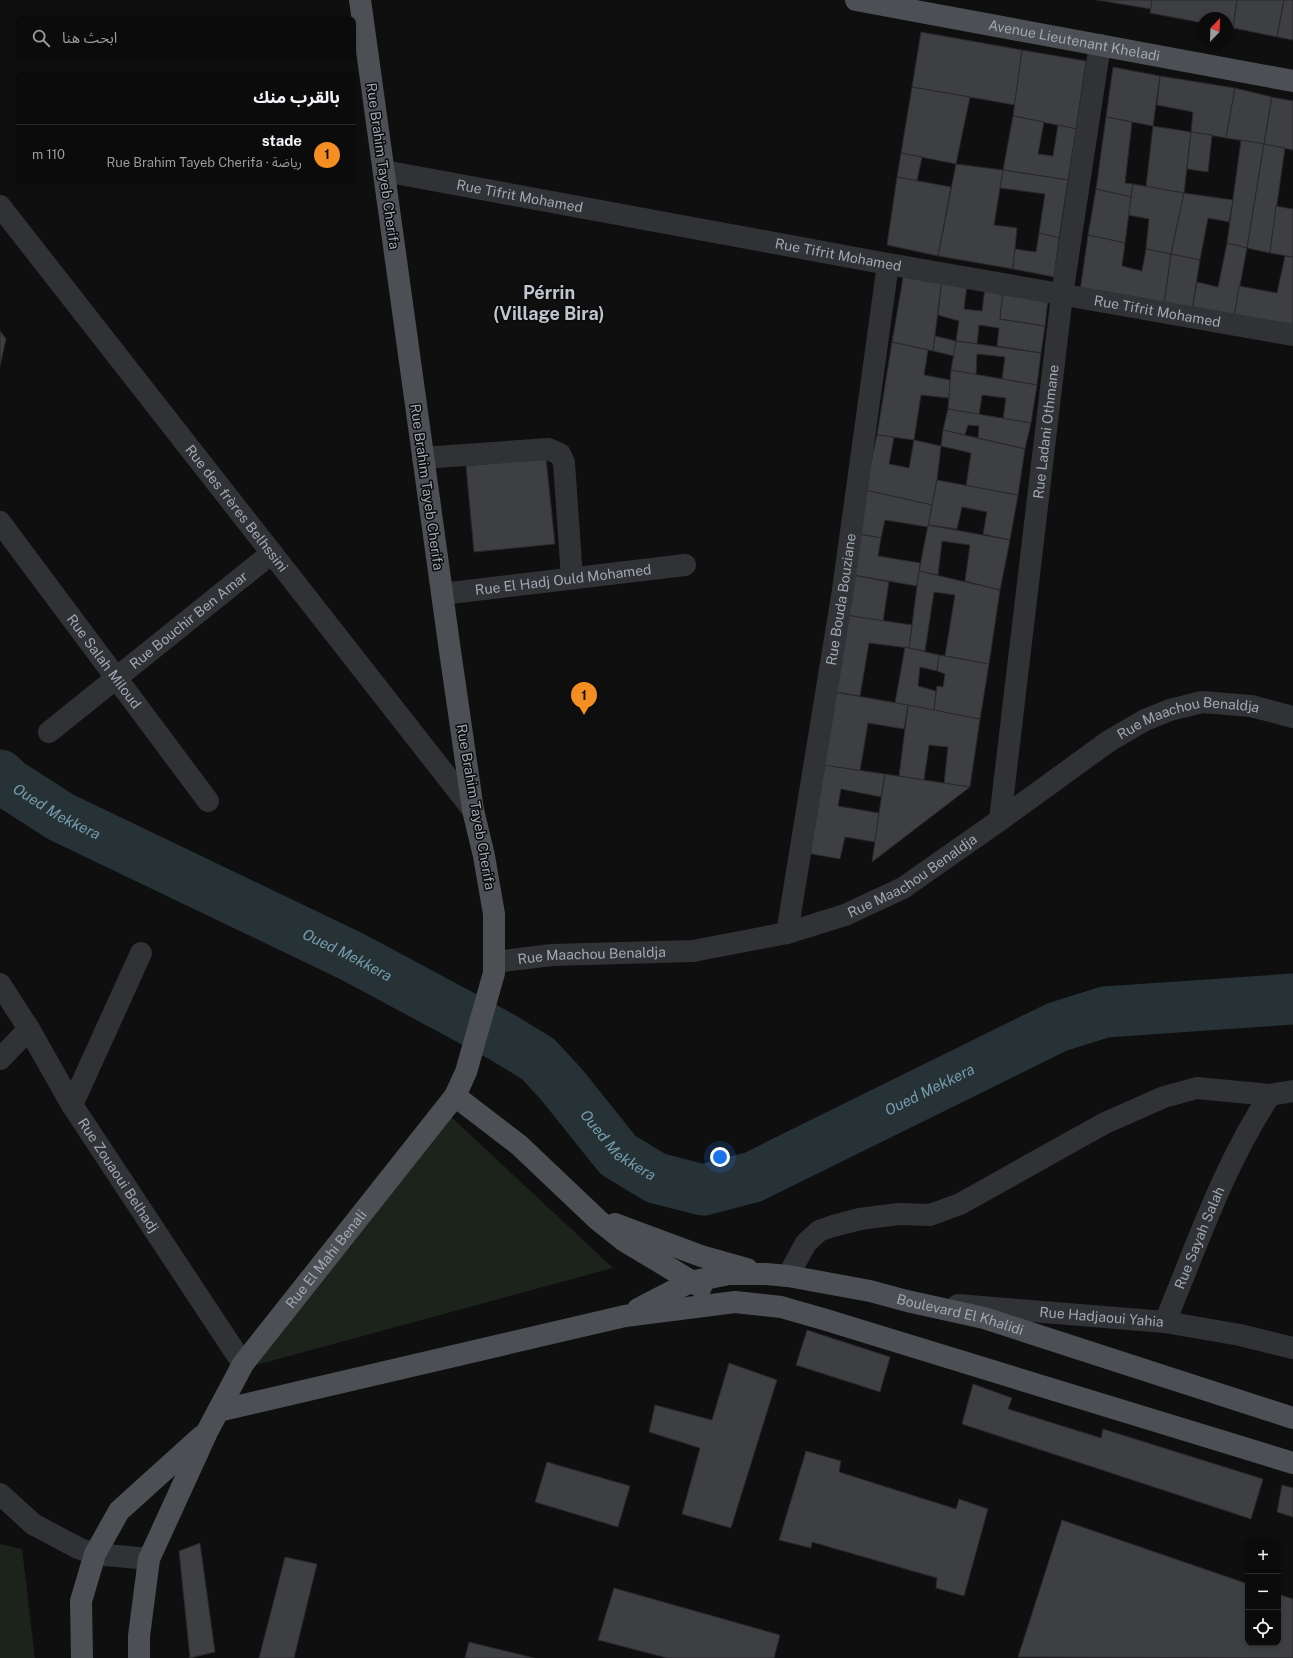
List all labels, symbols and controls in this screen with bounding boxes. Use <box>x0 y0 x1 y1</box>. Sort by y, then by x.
north arrow <box>1197 12 1233 48</box>
search box <box>16 16 356 60</box>
street label: Avenue Lieutenant Kheladi <box>987 17 1161 64</box>
icon: search <box>30 27 52 49</box>
text: ابحث هنا <box>62 29 117 46</box>
street label: Rue Brahim Tayeb Cherifa <box>363 82 403 250</box>
text: بالقرب منك <box>253 87 340 107</box>
text: stade <box>262 132 302 149</box>
text: 110 m <box>32 147 65 162</box>
text: 1 <box>324 147 330 162</box>
text: رياضة · Rue Brahim Tayeb Cherifa <box>107 155 302 170</box>
street label: Rue Tifrit Mohamed <box>455 177 584 216</box>
street label: Rue Tifrit Mohamed <box>774 235 903 274</box>
district label: Pérrin (Village Bira) <box>493 282 605 324</box>
street label: Rue Tifrit Mohamed <box>1093 292 1222 330</box>
street label: Rue Ladani Othmane <box>1030 364 1062 500</box>
street label: Rue Brahim Tayeb Cherifa <box>407 403 447 571</box>
street label: Rue des frères Belhssini <box>182 442 291 575</box>
street label: Rue Bouda Bouziane <box>823 532 859 666</box>
street label: Rue El Hadj Ould Mohamed <box>474 561 652 598</box>
street label: Rue Bouchir Ben Amar <box>126 568 251 672</box>
street label: Rue Salah Miloud <box>64 611 144 712</box>
pin: 1 <box>571 682 597 715</box>
street label: Rue Maachou Benaldja <box>1114 694 1261 742</box>
street label: Rue Brahim Tayeb Cherifa <box>454 723 498 891</box>
water label: Oued Mekkera <box>10 780 103 843</box>
street label: Rue Maachou Benaldja <box>845 831 980 921</box>
water label: Oued Mekkera <box>300 925 395 984</box>
street label: Rue Maachou Benaldja <box>517 944 666 967</box>
water label: Oued Mekkera <box>882 1060 977 1119</box>
water label: Oued Mekkera <box>577 1106 659 1184</box>
street label: Rue Zouaoui Belhadj <box>75 1115 162 1235</box>
your location <box>710 1147 730 1167</box>
street label: Rue Sayah Salah <box>1171 1184 1228 1291</box>
street label: Rue El Mahi Benali <box>282 1207 370 1311</box>
street label: Boulevard El Khalidi <box>895 1291 1026 1338</box>
street label: Rue Hadjaoui Yahia <box>1039 1304 1164 1330</box>
map controls <box>1245 1538 1281 1646</box>
button: + <box>1245 1538 1281 1574</box>
button: − <box>1245 1574 1281 1610</box>
button: locate <box>1245 1610 1281 1646</box>

